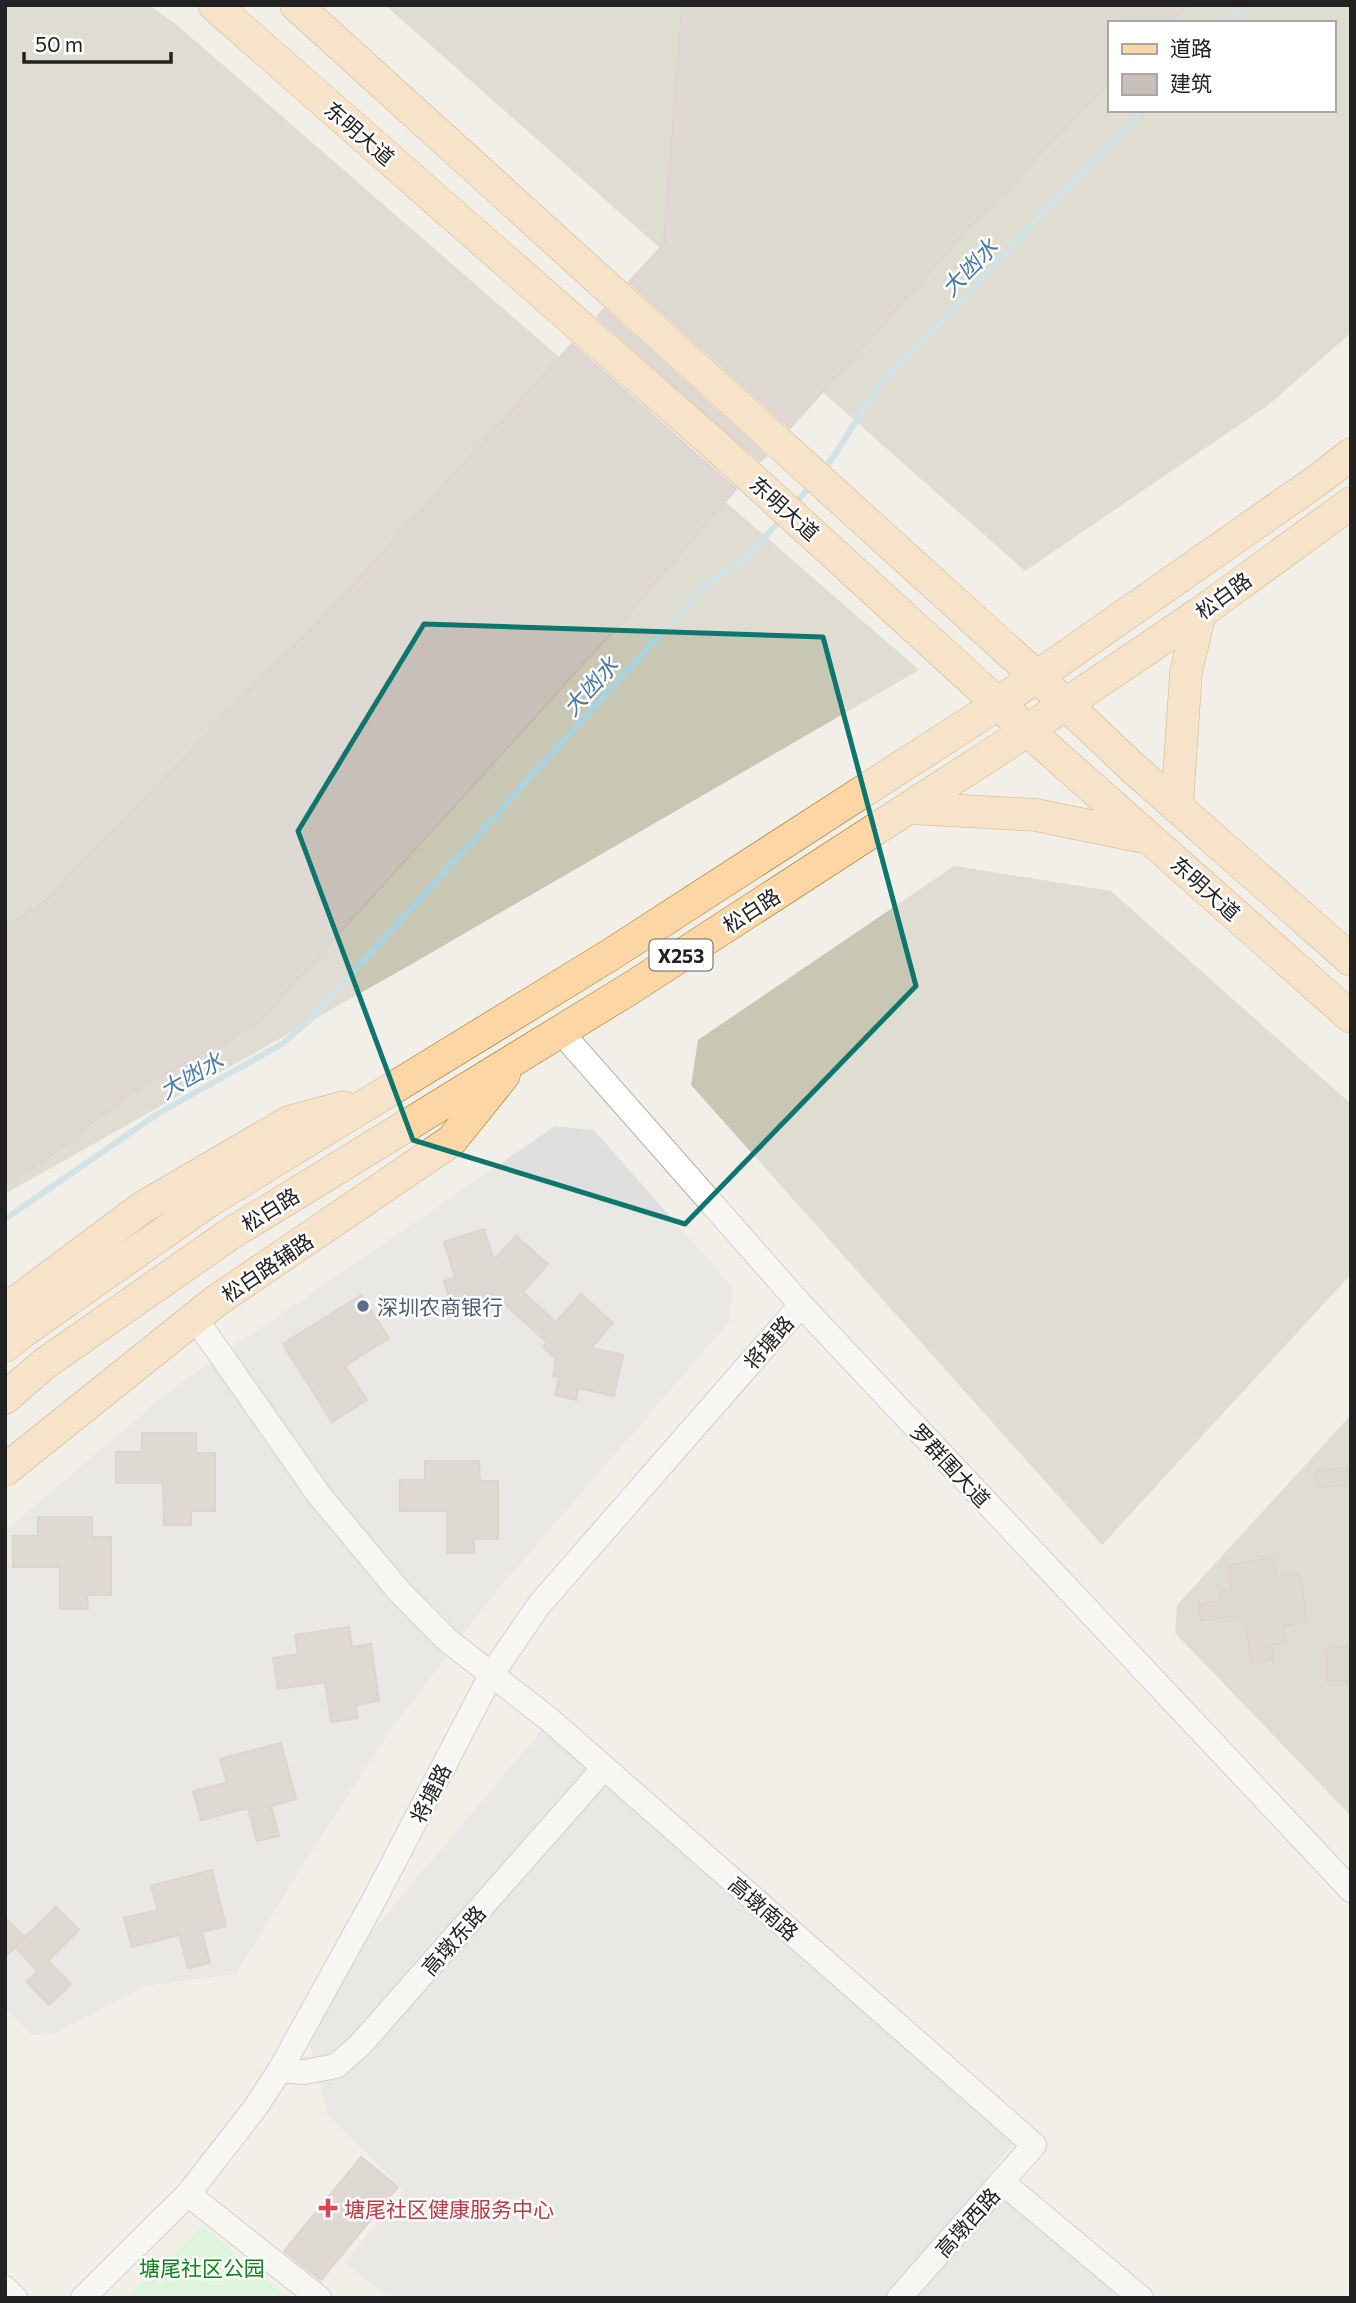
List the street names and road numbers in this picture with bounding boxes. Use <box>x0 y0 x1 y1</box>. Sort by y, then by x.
street label: 东明大道 <box>320 96 400 170</box>
street label: 东明大道 <box>745 471 825 545</box>
street label: 松白路 <box>1190 566 1256 624</box>
street label: 东明大道 <box>1166 851 1246 925</box>
street label: 松白路 <box>718 882 784 938</box>
road number: X253 <box>650 939 712 970</box>
street label: 松白路 <box>237 1182 303 1236</box>
street label: 松白路辅路 <box>216 1227 318 1307</box>
street label: 将塘路 <box>738 1310 798 1374</box>
street label: 罗群围大道 <box>906 1418 996 1512</box>
street label: 将塘路 <box>405 1759 455 1827</box>
street label: 高墩南路 <box>724 1871 804 1945</box>
street label: 高墩东路 <box>416 1900 490 1980</box>
street label: 高墩西路 <box>930 2182 1004 2262</box>

